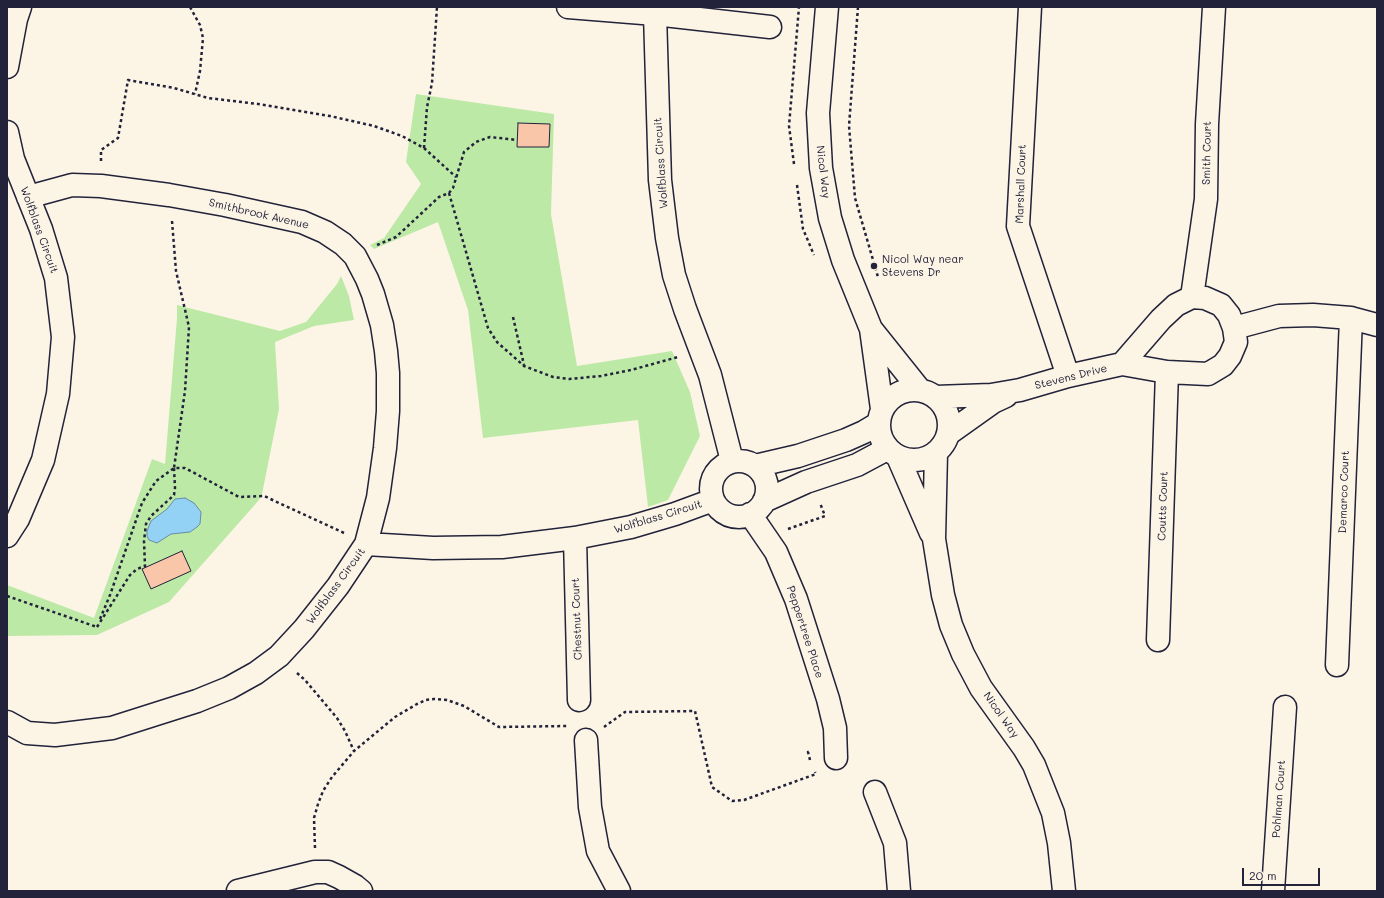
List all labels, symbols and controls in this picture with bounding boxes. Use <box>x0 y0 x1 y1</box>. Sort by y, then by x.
street label: Wolfblass Circuit <box>651 117 671 209</box>
street label: Smith Court <box>1200 121 1214 185</box>
street label: Marshall Court <box>1013 144 1029 224</box>
street label: Nicol Way <box>813 145 833 199</box>
street label: Wolfblass Circuit <box>17 185 61 275</box>
street label: Smithbrook Avenue <box>208 196 310 232</box>
place label: Nicol Way near Stevens Dr <box>882 253 964 279</box>
marker: Nicol Way near Stevens Dr <box>869 261 879 271</box>
street label: Stevens Drive <box>1033 362 1109 392</box>
street label: Demarco Court <box>1336 450 1352 534</box>
street label: Coutts Court <box>1155 471 1171 541</box>
street label: Wolfblass Circuit <box>612 497 704 537</box>
street label: Wolfblass Circuit <box>304 545 368 627</box>
street label: Chestnut Court <box>569 578 585 660</box>
street label: Peppertree Place <box>784 584 826 680</box>
street label: Nicol Way <box>980 690 1022 740</box>
street label: Pohlman Court <box>1270 760 1288 838</box>
scale bar <box>1244 860 1322 886</box>
text: 20 m <box>1249 867 1277 883</box>

